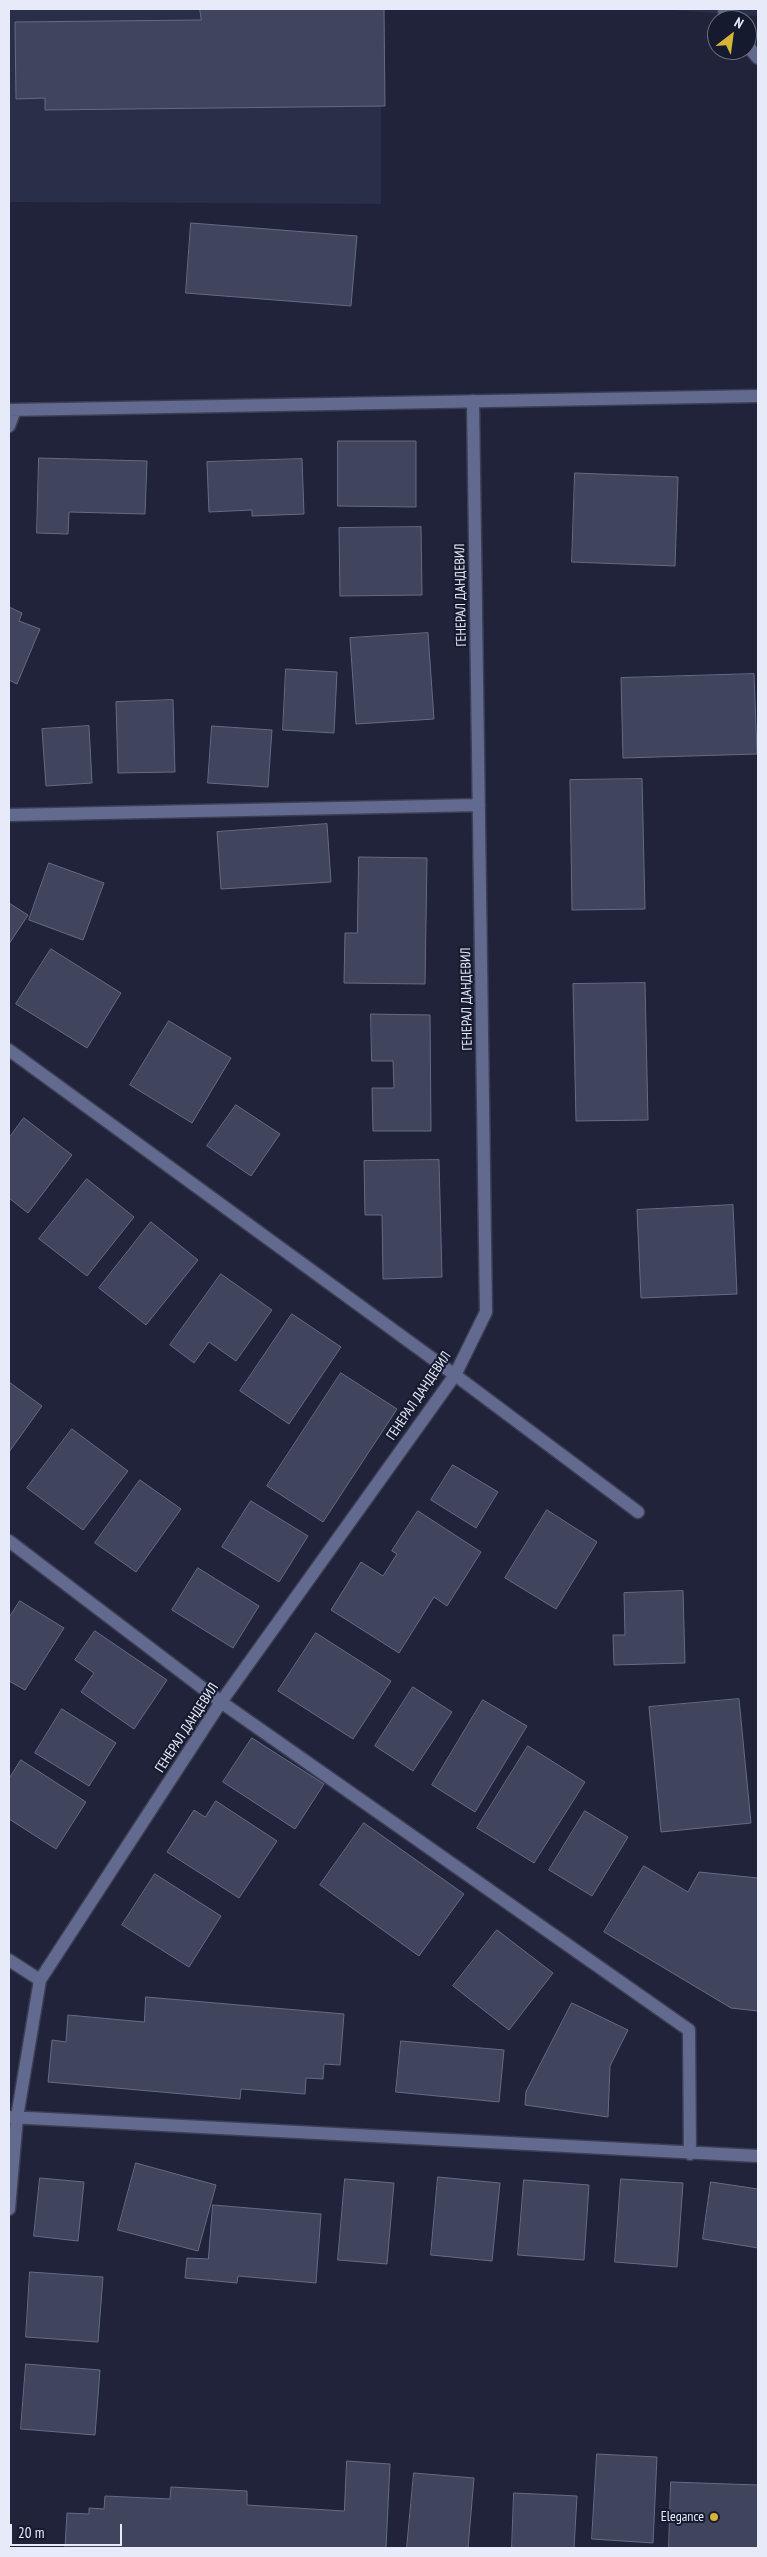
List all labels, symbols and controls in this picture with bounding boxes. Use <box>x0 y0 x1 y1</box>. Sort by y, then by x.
north arrow <box>707 10 757 60</box>
text: N <box>731 13 747 33</box>
street label: ГЕНЕРАЛ ДАНДЕВИЛ <box>452 543 470 647</box>
street label: ГЕНЕРАЛ ДАНДЕВИЛ <box>458 947 476 1051</box>
street label: ГЕНЕРАЛ ДАНДЕВИЛ <box>383 1349 455 1443</box>
street label: ГЕНЕРАЛ ДАНДЕВИЛ <box>152 1680 222 1776</box>
place label: Elegance <box>661 2509 704 2525</box>
marker: Elegance <box>708 2511 720 2523</box>
scale bar <box>12 2514 125 2546</box>
text: 20 m <box>18 2523 44 2542</box>

